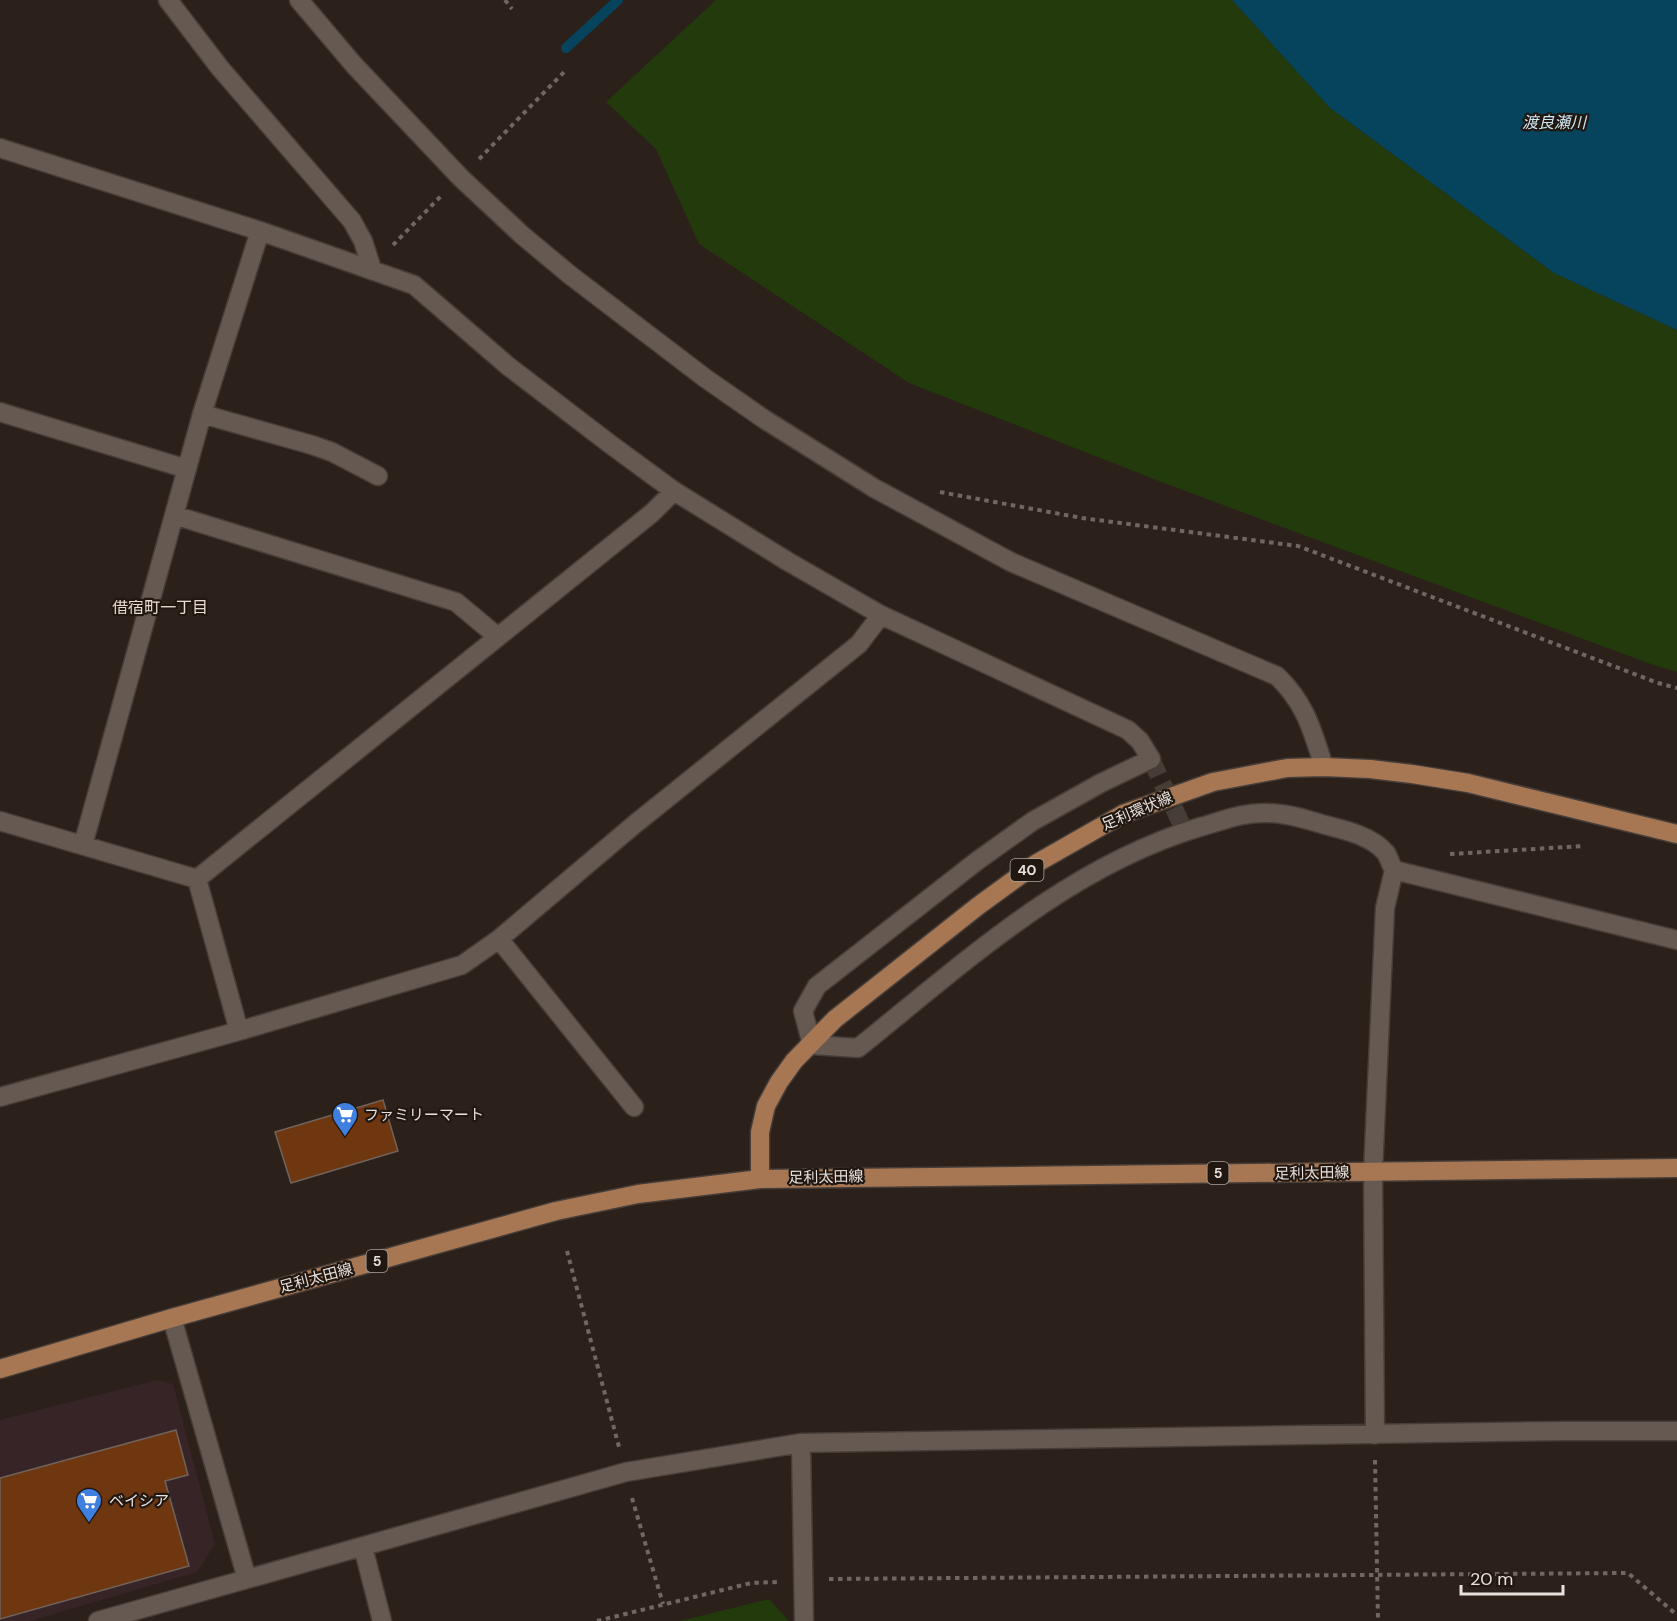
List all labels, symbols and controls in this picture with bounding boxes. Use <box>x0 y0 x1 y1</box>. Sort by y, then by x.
water label: 渡良瀬川 <box>1522 112 1588 133</box>
district label: 借宿町一丁目 <box>112 597 208 618</box>
street label: 足利環状線 <box>1099 787 1175 835</box>
road number: 40 <box>1010 859 1044 881</box>
supermarket icon: ファミリーマート <box>330 1100 360 1138</box>
place label: ファミリーマート <box>364 1105 484 1125</box>
road number: 5 <box>1208 1162 1228 1184</box>
street label: 足利太田線 <box>1274 1162 1350 1184</box>
street label: 足利太田線 <box>788 1166 864 1188</box>
road number: 5 <box>366 1250 388 1272</box>
street label: 足利太田線 <box>277 1259 355 1297</box>
supermarket icon: ベイシア <box>74 1486 104 1524</box>
place label: ベイシア <box>109 1491 169 1511</box>
scale bar <box>1461 1558 1563 1596</box>
text: 20 m <box>1470 1567 1513 1591</box>

